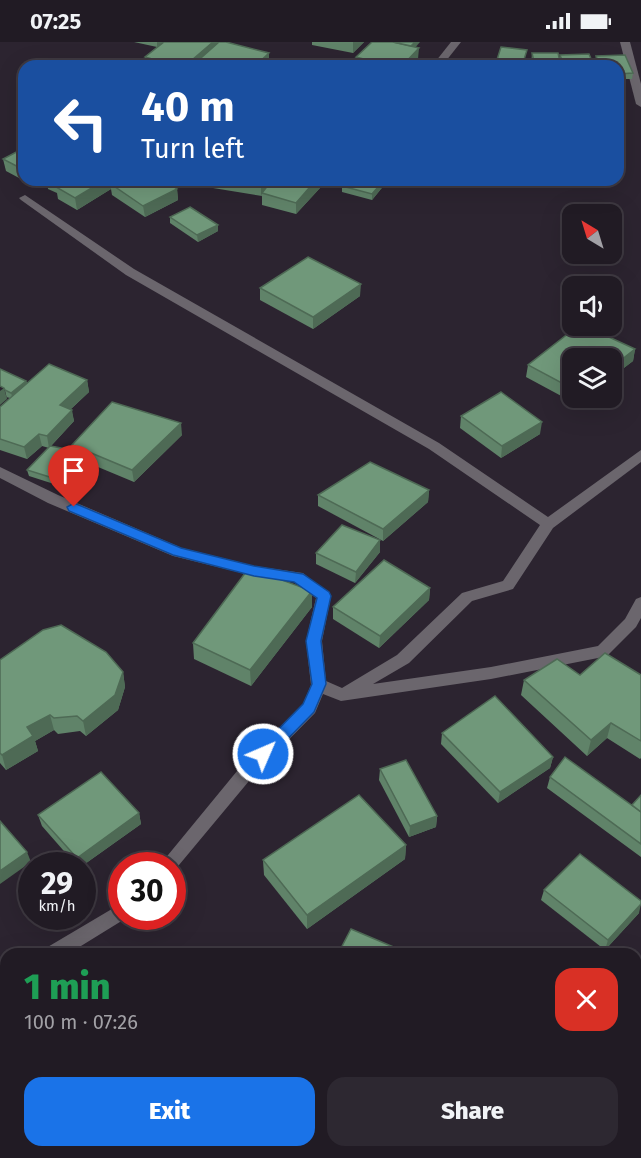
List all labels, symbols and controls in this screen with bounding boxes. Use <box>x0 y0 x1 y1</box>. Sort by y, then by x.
text: 07:25 <box>30 8 81 35</box>
text: 40 m <box>141 82 235 132</box>
icon: left <box>42 84 120 162</box>
text: Turn left <box>141 133 244 165</box>
north arrow <box>562 204 622 264</box>
map controls <box>562 204 622 408</box>
button: sound <box>562 276 622 336</box>
button: layers <box>562 348 622 408</box>
pin <box>48 445 99 507</box>
icon: arrive <box>57 454 90 487</box>
position arrow <box>231 722 295 786</box>
speed limit sign: 30 <box>108 852 186 930</box>
text: 29 <box>41 866 73 902</box>
text: km/h <box>38 897 76 915</box>
text: 1 min <box>24 965 110 1009</box>
button: close <box>555 968 618 1031</box>
text: 100 m · 07:26 <box>24 1010 138 1034</box>
button: Exit <box>24 1077 315 1146</box>
button: Share <box>327 1077 618 1146</box>

